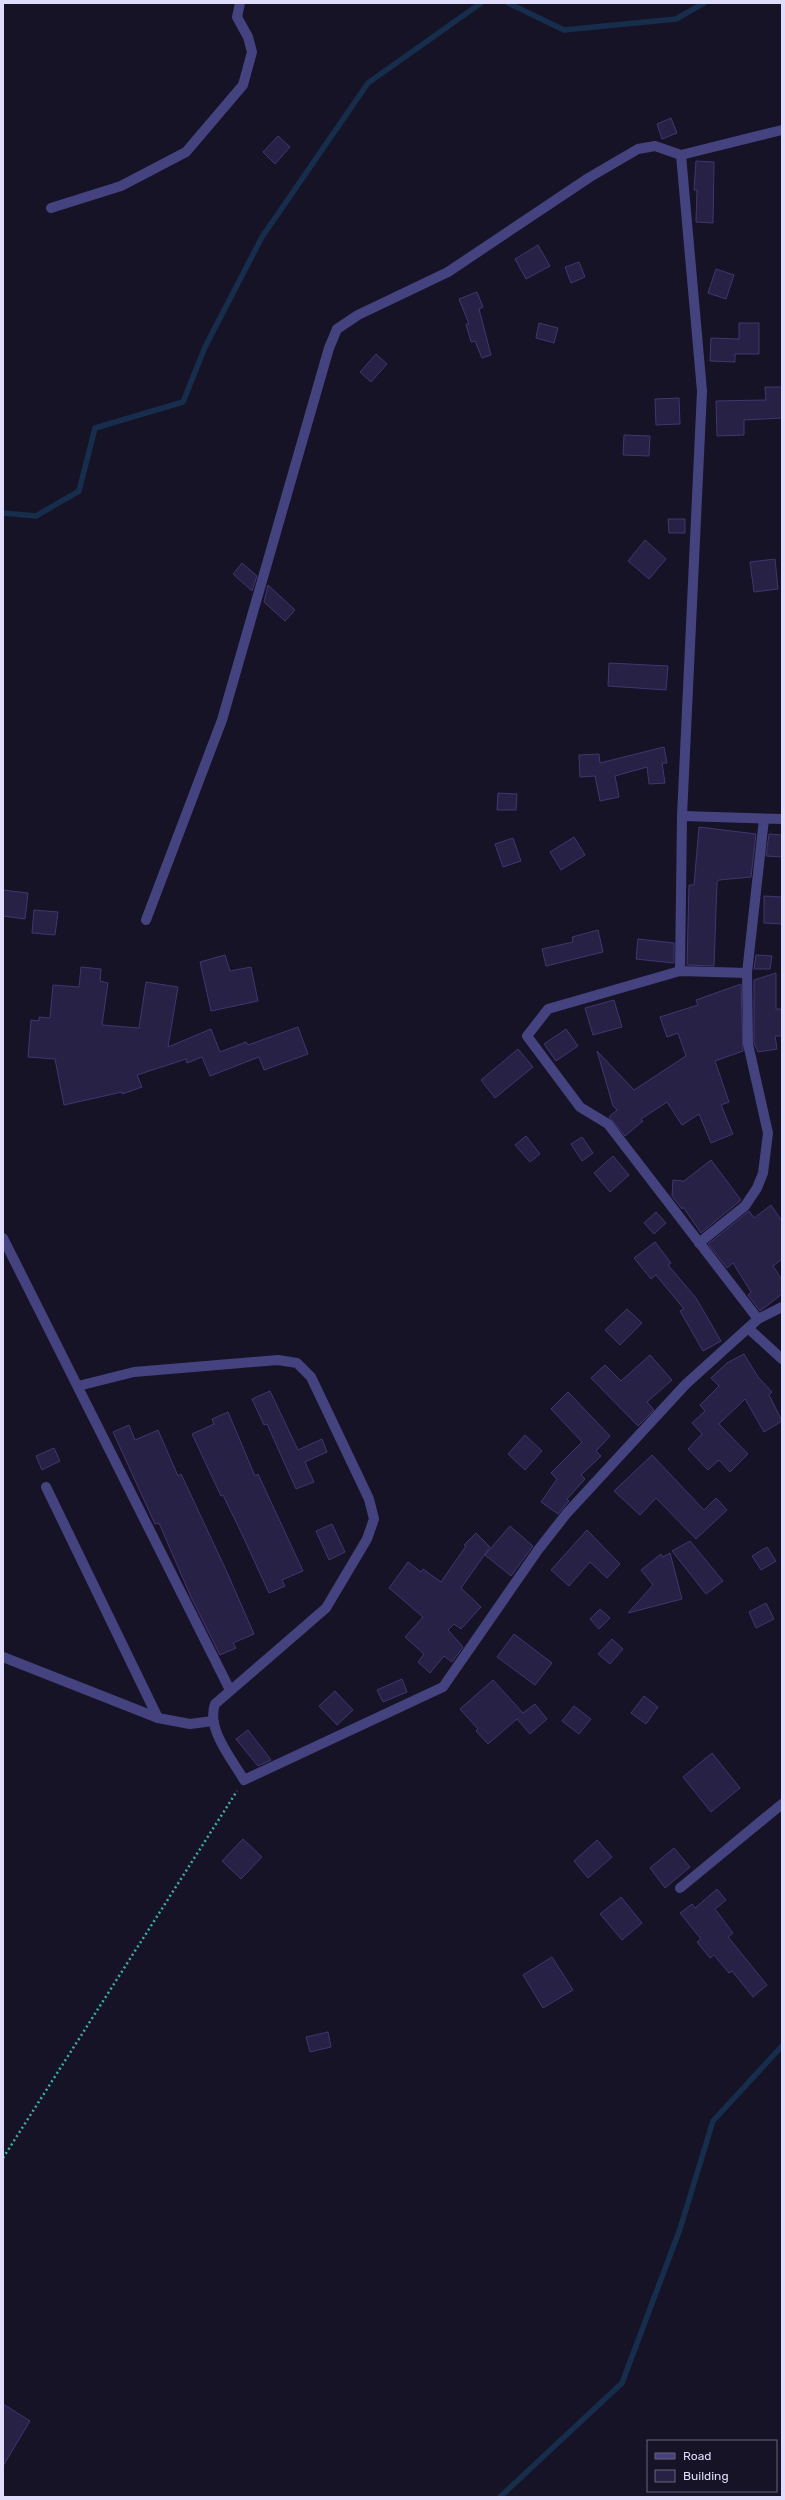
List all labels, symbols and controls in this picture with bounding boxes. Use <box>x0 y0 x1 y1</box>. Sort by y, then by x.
legend <box>647 2440 777 2492</box>
text: Road <box>683 2449 711 2463</box>
text: Building <box>683 2469 729 2483</box>

